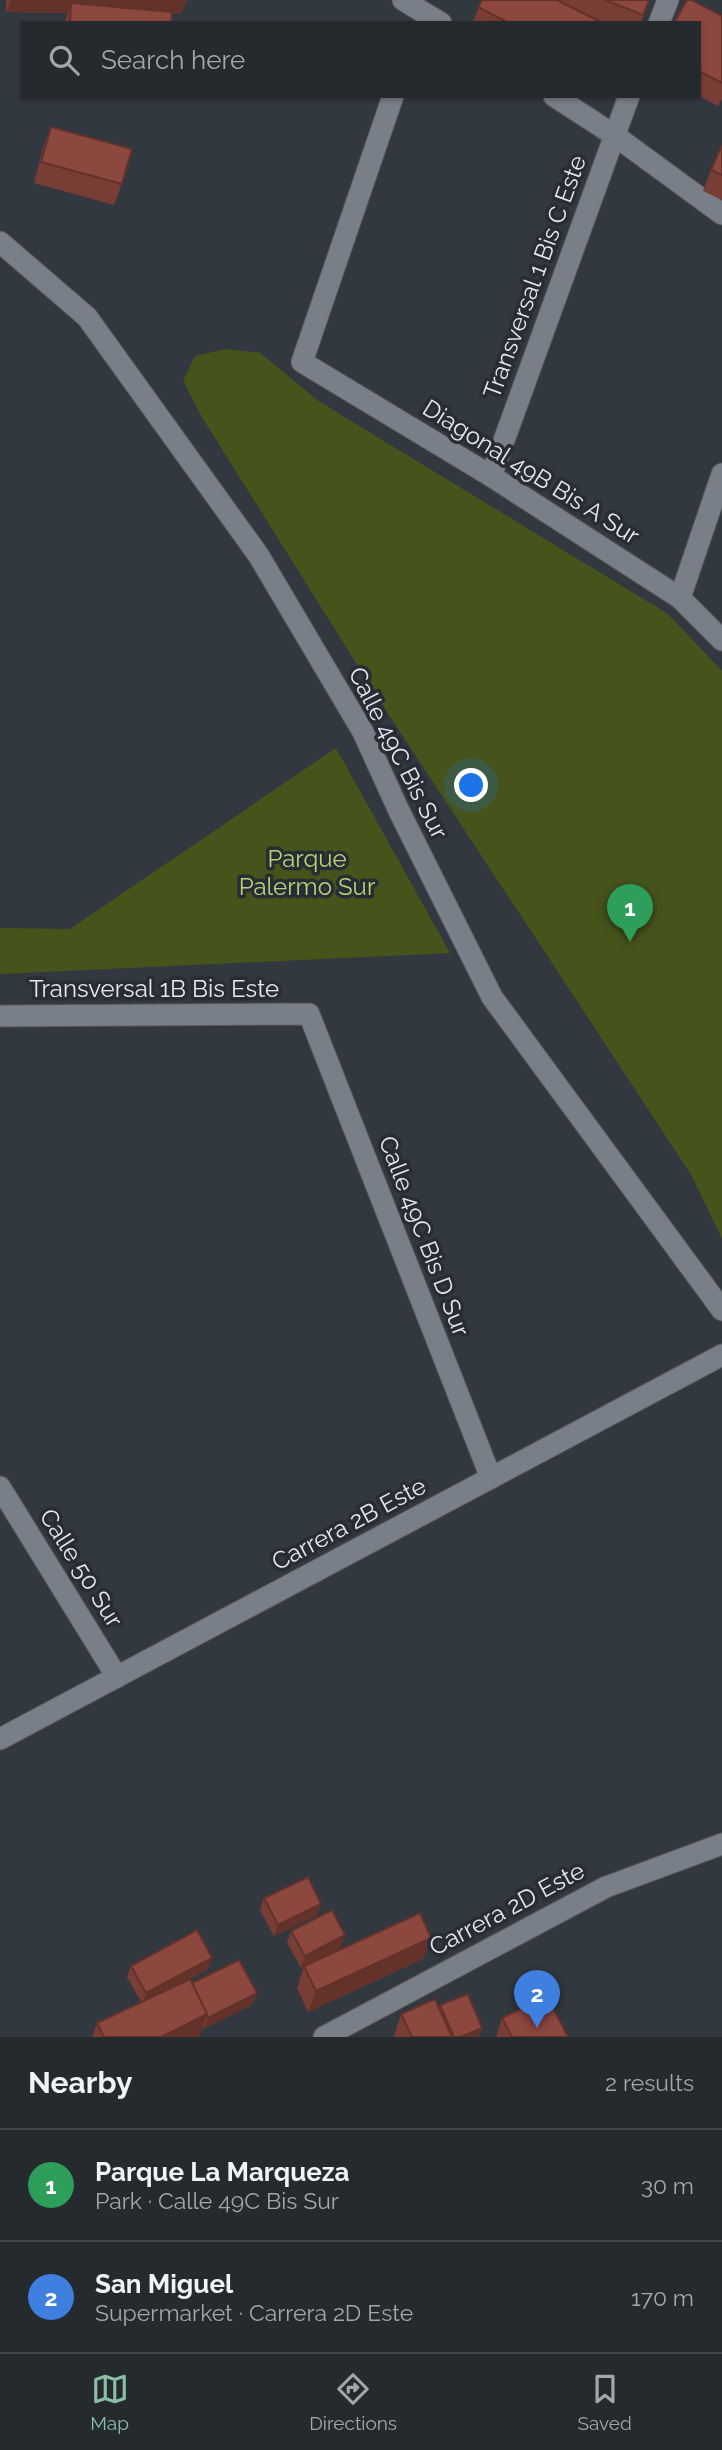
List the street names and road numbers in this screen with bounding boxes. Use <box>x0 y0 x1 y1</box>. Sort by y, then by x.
street label: Transversal 1 Bis C Este <box>477 151 592 402</box>
street label: Diagonal 49B Bis A Sur <box>418 393 645 550</box>
street label: Calle 49C Bis Sur <box>343 662 454 844</box>
street label: Transversal 1B Bis Este <box>29 974 279 1003</box>
street label: Calle 49C Bis D Sur <box>373 1132 476 1341</box>
street label: Carrera 2B Este <box>267 1471 431 1576</box>
street label: Calle 50 Sur <box>34 1503 130 1633</box>
street label: Carrera 2D Este <box>424 1855 589 1962</box>

